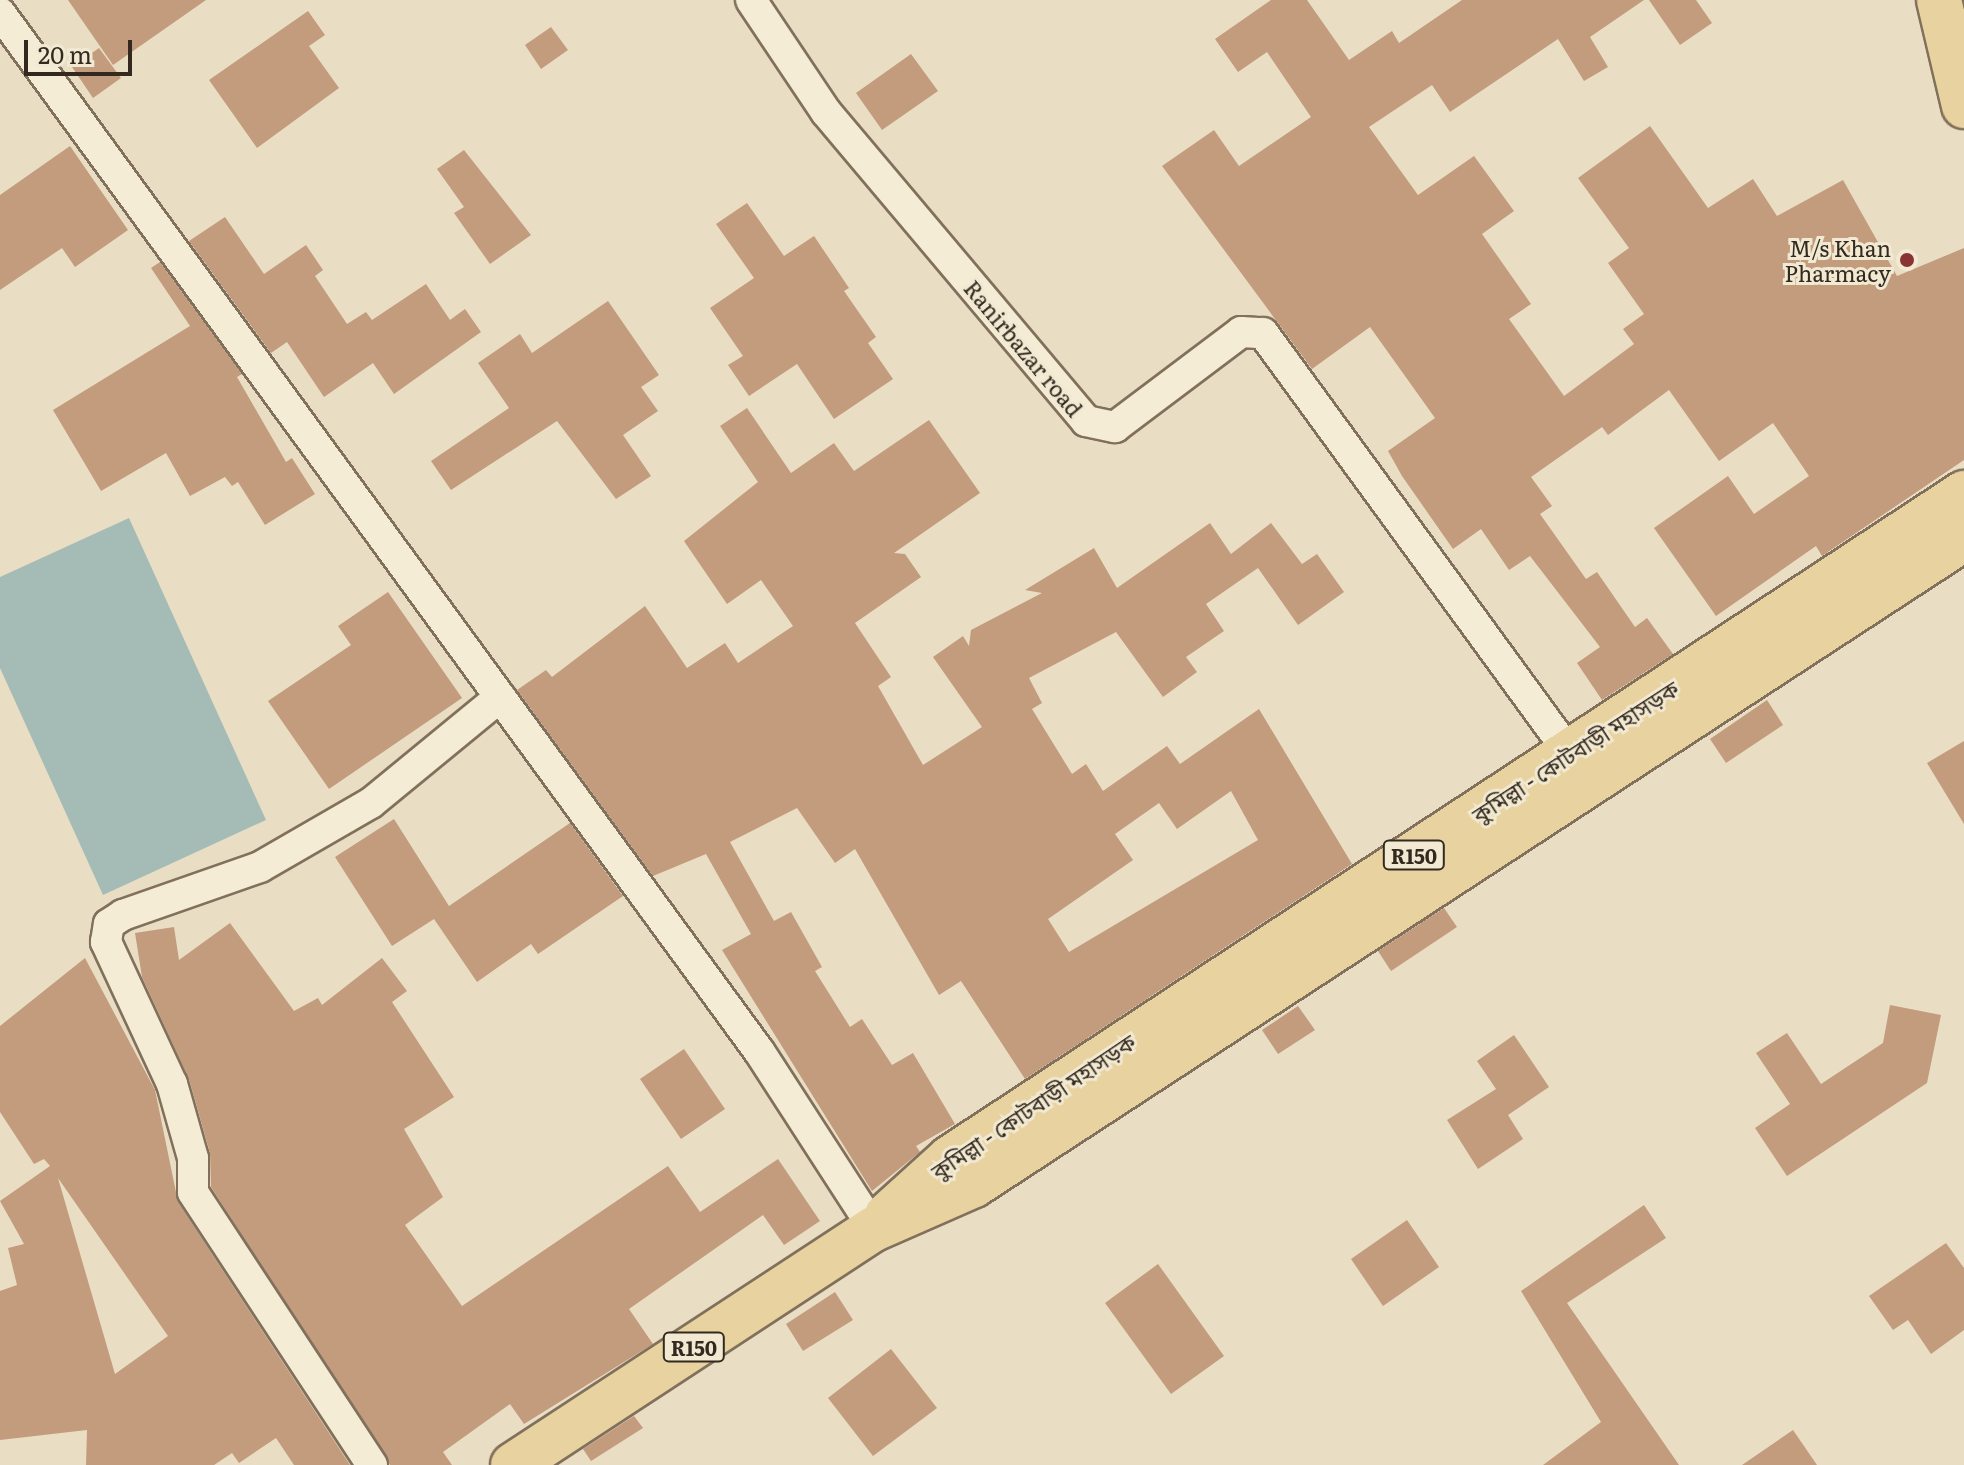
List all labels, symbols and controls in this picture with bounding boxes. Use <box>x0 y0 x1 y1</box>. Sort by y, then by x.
scale bar <box>28 24 136 74</box>
text: 20 m <box>38 36 92 71</box>
place label: M/s Khan Pharmacy <box>1784 234 1891 286</box>
marker: M/s Khan Pharmacy <box>1898 251 1916 269</box>
street label: Ranirbazar road <box>959 275 1089 421</box>
street label: কুমিল্লা - কোটবাড়ী মহাসড়ক <box>1467 674 1683 828</box>
road number: R150 <box>1382 839 1446 871</box>
street label: কুমিল্লা - কোটবাড়ী মহাসড়ক <box>926 1028 1140 1184</box>
road number: R150 <box>662 1331 726 1363</box>

